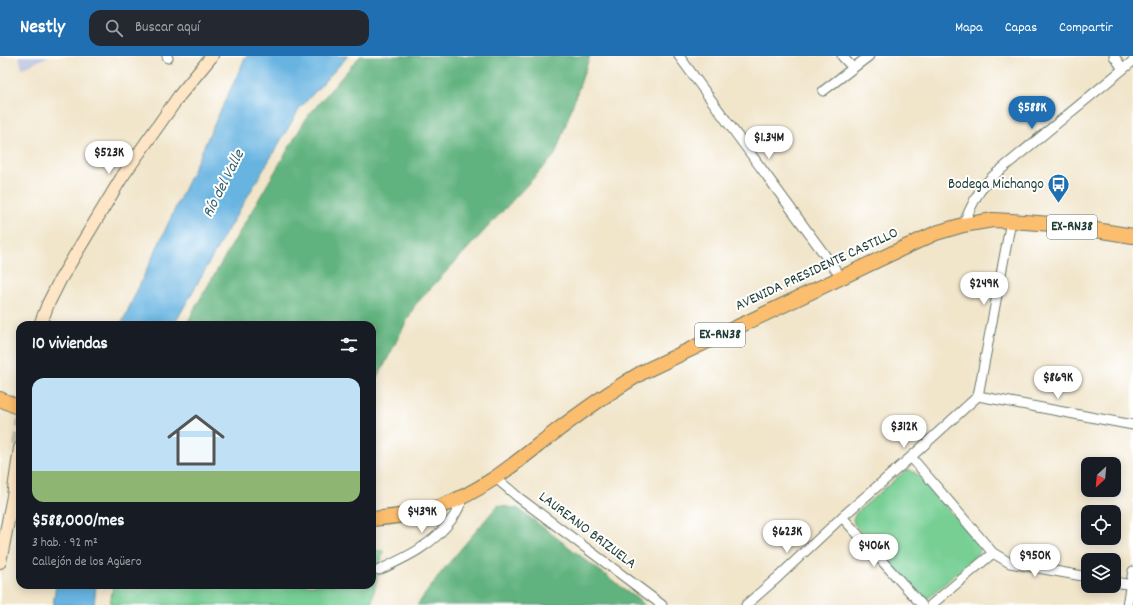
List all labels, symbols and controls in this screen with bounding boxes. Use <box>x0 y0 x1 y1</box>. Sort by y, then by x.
search box <box>89 10 369 46</box>
text: Nestly <box>20 15 65 42</box>
icon: search <box>103 17 125 39</box>
text: Buscar aquí <box>135 17 200 39</box>
text: Mapa <box>955 18 983 38</box>
text: Capas <box>1005 18 1037 38</box>
text: Compartir <box>1059 18 1113 38</box>
pin: $588K <box>1004 96 1060 130</box>
text: $588K <box>1017 99 1047 118</box>
pin: $1.34M <box>736 126 802 160</box>
text: $1.34M <box>754 129 784 148</box>
pin: $523K <box>81 141 137 175</box>
text: $523K <box>94 144 124 163</box>
water label: Río del Valle <box>197 145 251 222</box>
bus stop icon: Bodega Michango <box>1046 172 1072 205</box>
place label: Bodega Michango <box>948 174 1044 196</box>
road number: EX-RN38 <box>1047 215 1097 239</box>
street label: AVENIDA PRESIDENTE CASTILLO <box>732 222 902 318</box>
pin: $249K <box>956 272 1012 306</box>
text: $249K <box>969 275 999 294</box>
road number: EX-RN38 <box>695 323 745 347</box>
text: 10 viviendas <box>32 333 108 357</box>
icon: filters <box>338 334 360 356</box>
pin: $869K <box>1030 366 1086 400</box>
text: $869K <box>1043 369 1073 388</box>
icon: home <box>160 404 232 476</box>
pin: $312K <box>876 415 932 449</box>
text: $312K <box>891 418 917 437</box>
north arrow <box>1081 457 1121 497</box>
map controls <box>1081 457 1121 593</box>
street label: LAUREANO BRIZUELA <box>534 487 640 575</box>
pin: $439K <box>394 500 450 534</box>
text: $439K <box>407 503 437 522</box>
button: locate <box>1081 505 1121 545</box>
text: $588,000/mes <box>32 510 124 534</box>
pin: $623K <box>759 520 815 554</box>
text: $623K <box>772 523 802 542</box>
text: 3 hab. · 92 m² <box>32 534 98 553</box>
pin: $406K <box>846 534 902 568</box>
text: $406K <box>858 537 890 556</box>
pin: $950K <box>1007 544 1063 578</box>
text: $950K <box>1019 547 1051 566</box>
text: Callejón de los Agüero <box>32 553 141 572</box>
button: layers <box>1081 553 1121 593</box>

